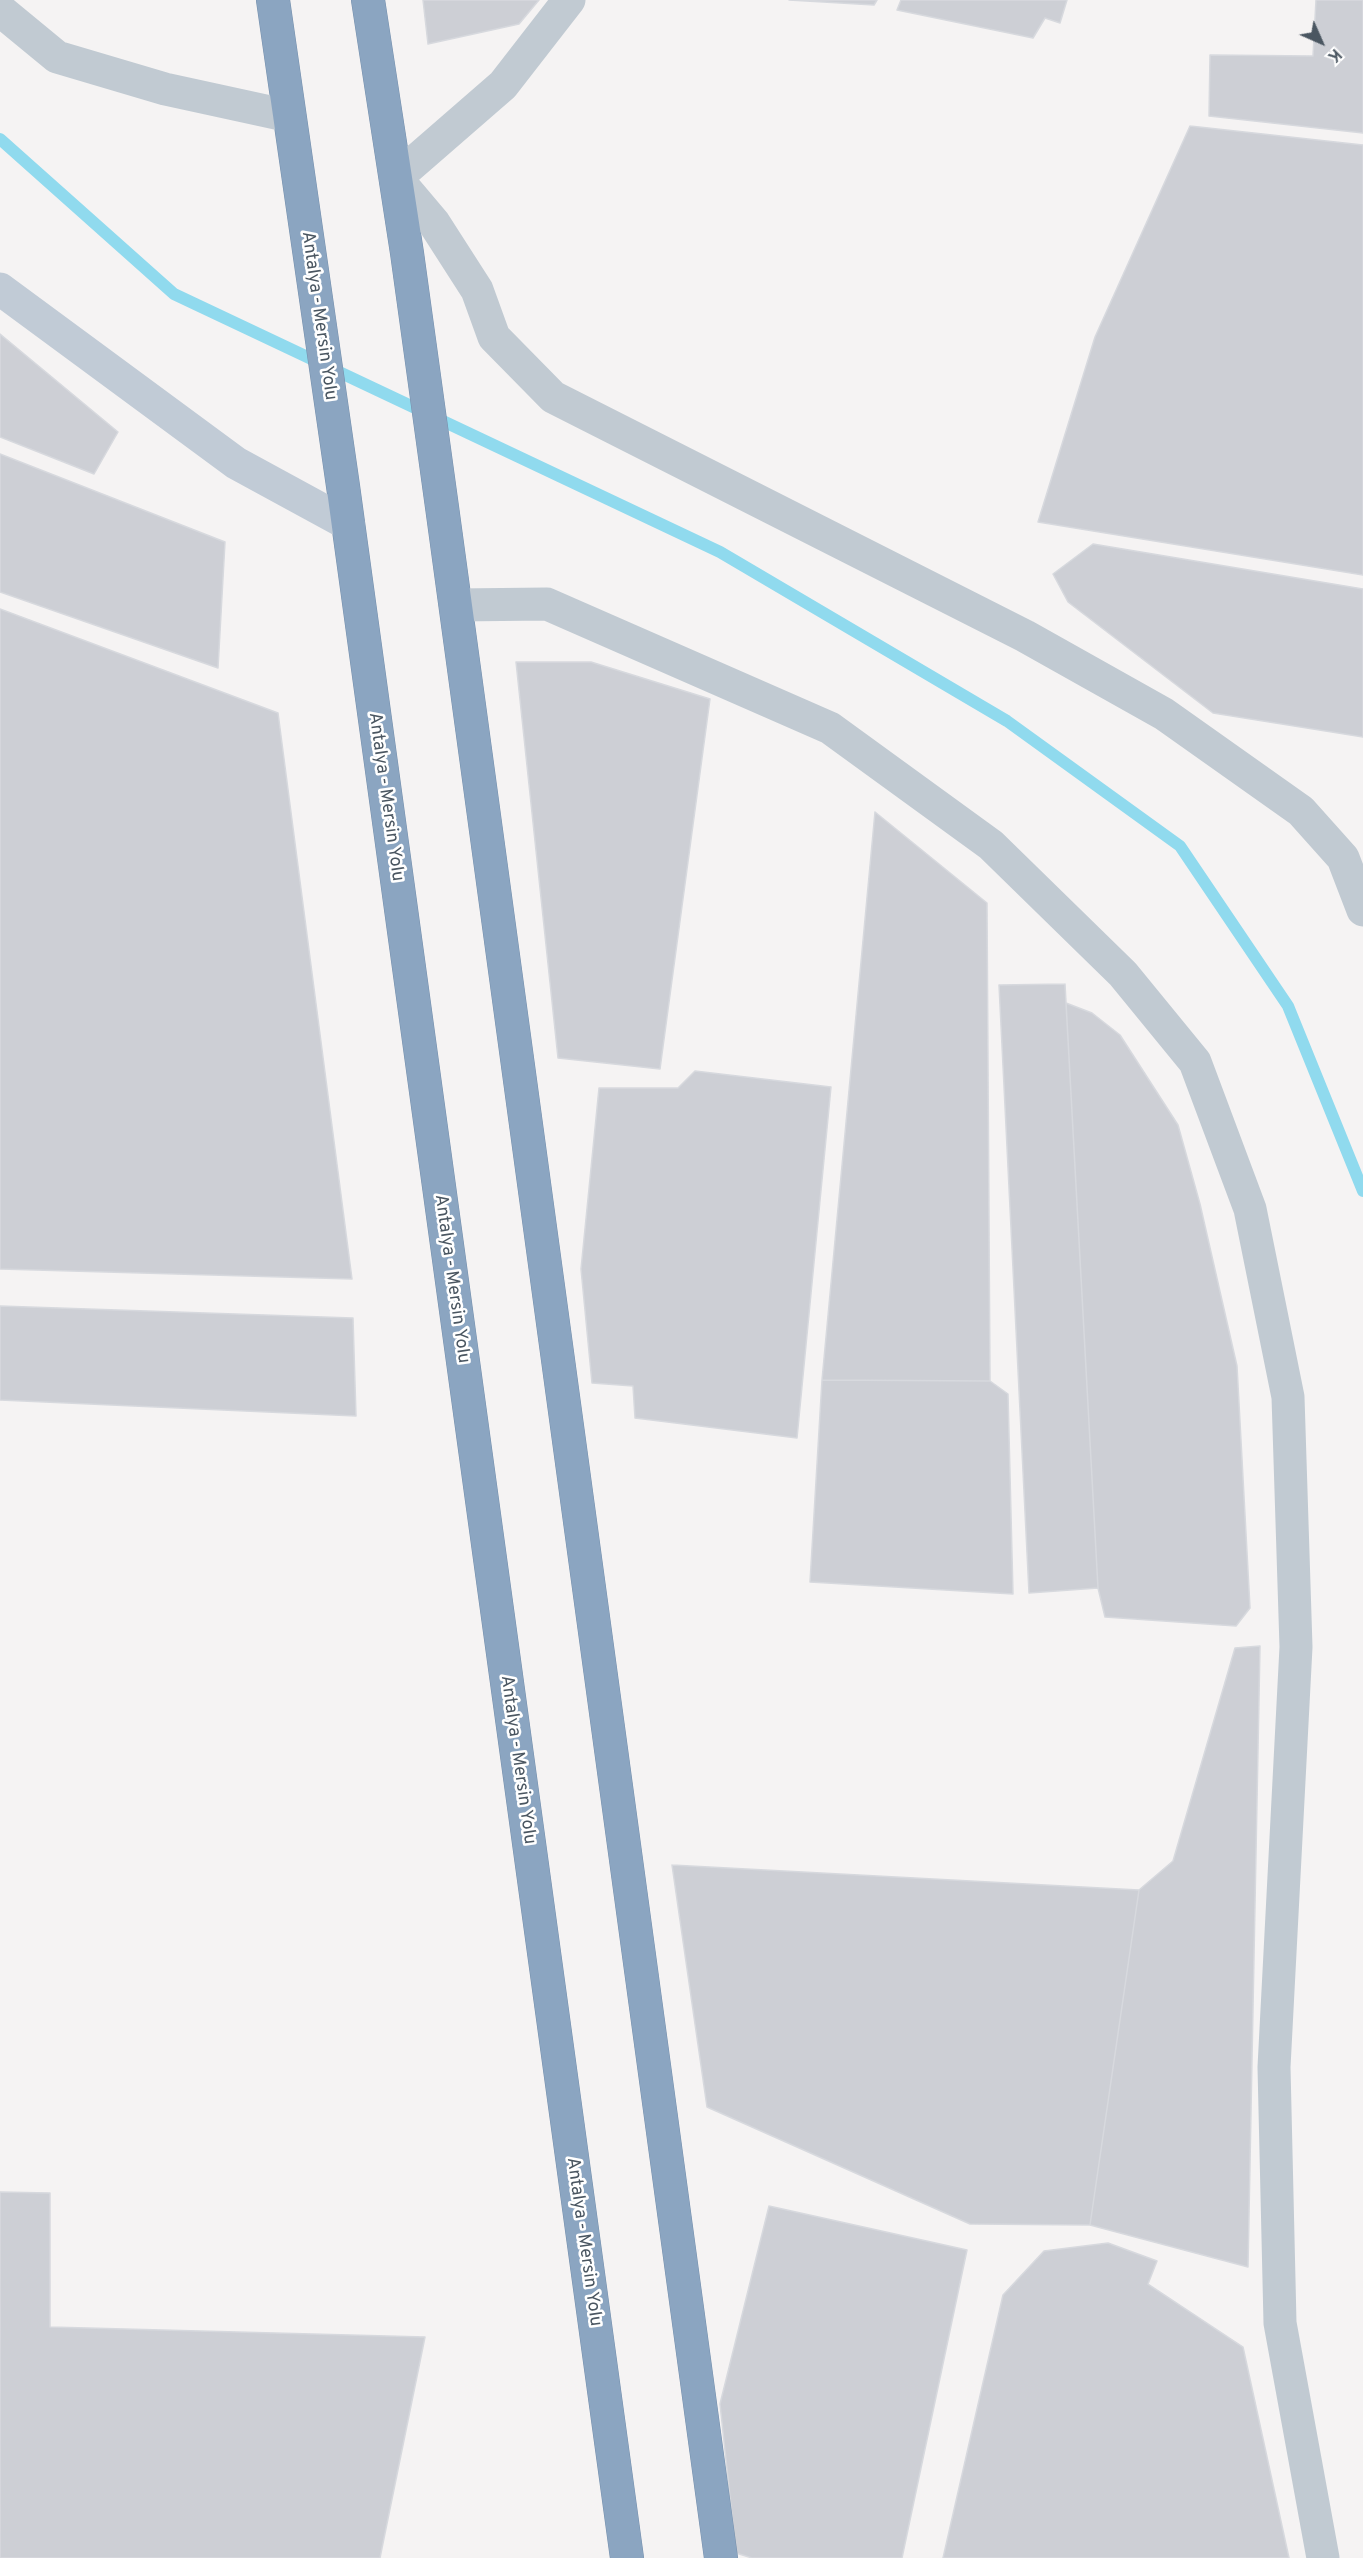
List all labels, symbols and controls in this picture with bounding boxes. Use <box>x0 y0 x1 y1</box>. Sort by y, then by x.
north arrow <box>1291 12 1351 72</box>
text: K <box>1323 44 1345 66</box>
street label: Antalya - Mersin Yolu <box>295 230 341 402</box>
street label: Antalya - Mersin Yolu <box>362 711 408 883</box>
street label: Antalya - Mersin Yolu <box>428 1193 474 1365</box>
street label: Antalya - Mersin Yolu <box>494 1674 540 1846</box>
street label: Antalya - Mersin Yolu <box>560 2156 606 2328</box>

